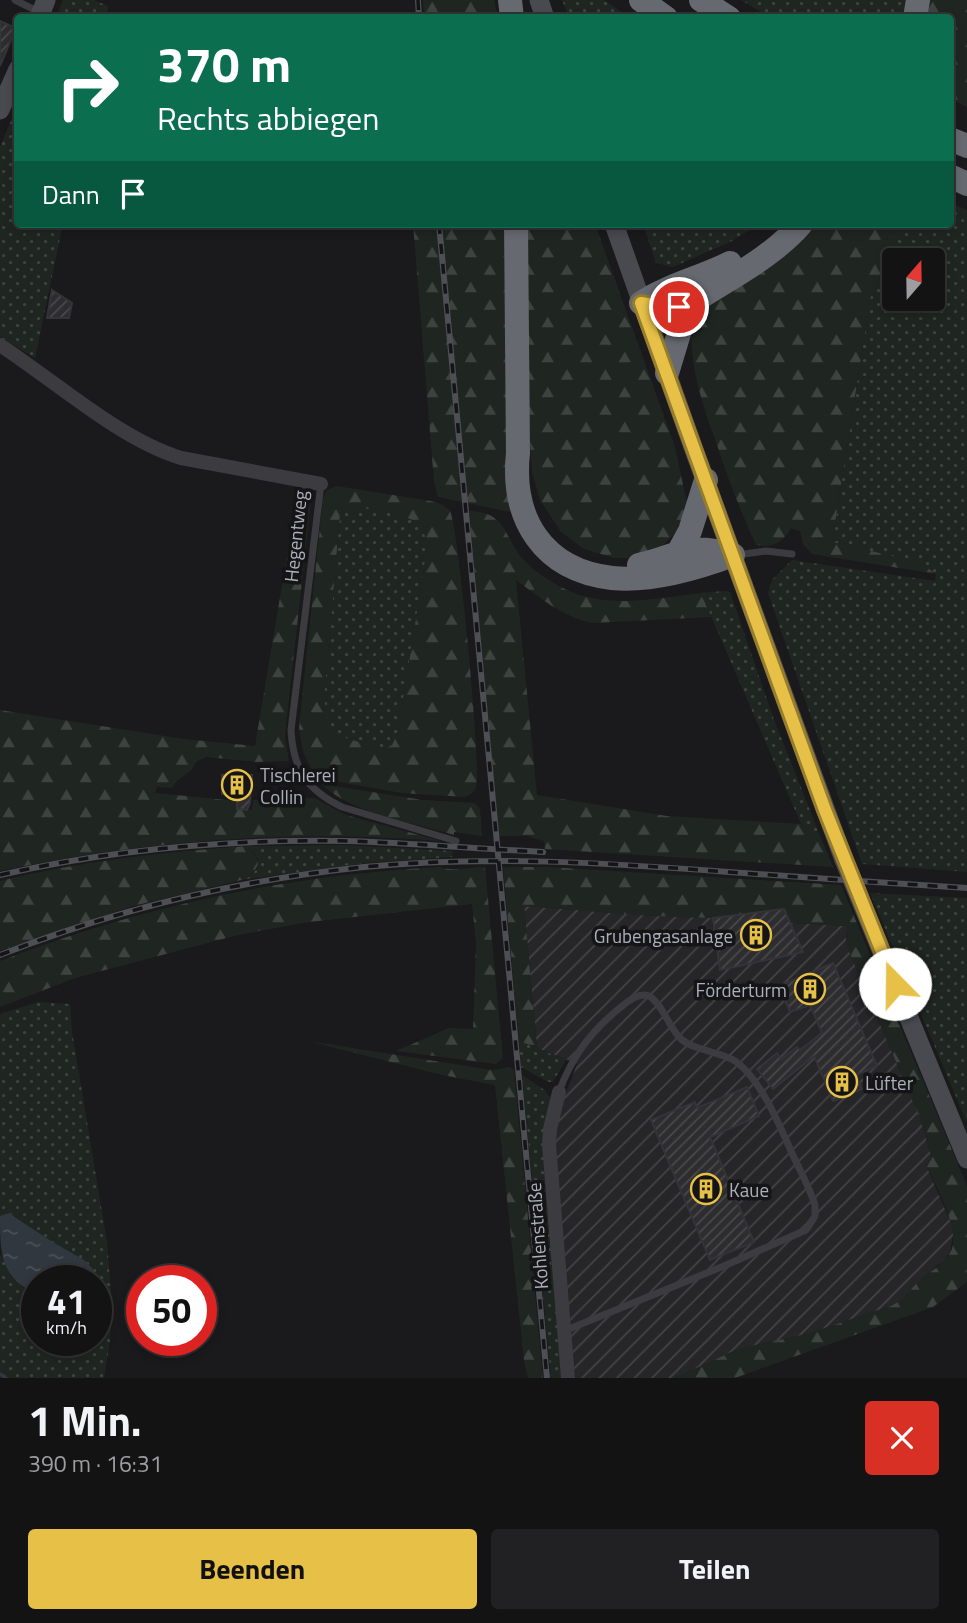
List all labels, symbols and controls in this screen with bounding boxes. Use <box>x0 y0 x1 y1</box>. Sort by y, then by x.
text: 370 m <box>157 26 291 101</box>
icon: right <box>42 42 133 133</box>
text: Rechts abbiegen <box>157 94 379 142</box>
text: Dann <box>42 175 100 214</box>
icon: arrive <box>114 175 152 213</box>
north arrow <box>882 248 945 312</box>
map controls <box>882 248 945 311</box>
pin <box>649 277 709 337</box>
icon: arrive <box>660 288 698 326</box>
street label: Hegentweg <box>276 488 314 583</box>
place label: Tischlerei Collin <box>260 760 336 811</box>
building icon: Tischlerei Collin <box>220 768 254 802</box>
building icon: Grubengasanlage <box>739 918 773 952</box>
place label: Grubengasanlage <box>594 921 733 950</box>
position arrow <box>858 947 932 1021</box>
building icon: Förderturm <box>793 972 827 1006</box>
place label: Förderturm <box>696 975 787 1004</box>
building icon: Lüfter <box>825 1065 859 1099</box>
place label: Lüfter <box>865 1068 914 1097</box>
building icon: Kaue <box>689 1172 723 1206</box>
place label: Kaue <box>729 1175 769 1204</box>
street label: Kohlenstraße <box>519 1182 555 1290</box>
speed limit sign: 50 <box>126 1265 217 1356</box>
text: 41 <box>47 1274 86 1328</box>
text: km/h <box>46 1314 87 1341</box>
text: 1 Min. <box>28 1388 142 1452</box>
button: close <box>865 1401 939 1475</box>
text: 390 m · 16:31 <box>28 1446 163 1481</box>
button: Beenden <box>28 1529 477 1609</box>
button: Teilen <box>491 1529 939 1609</box>

